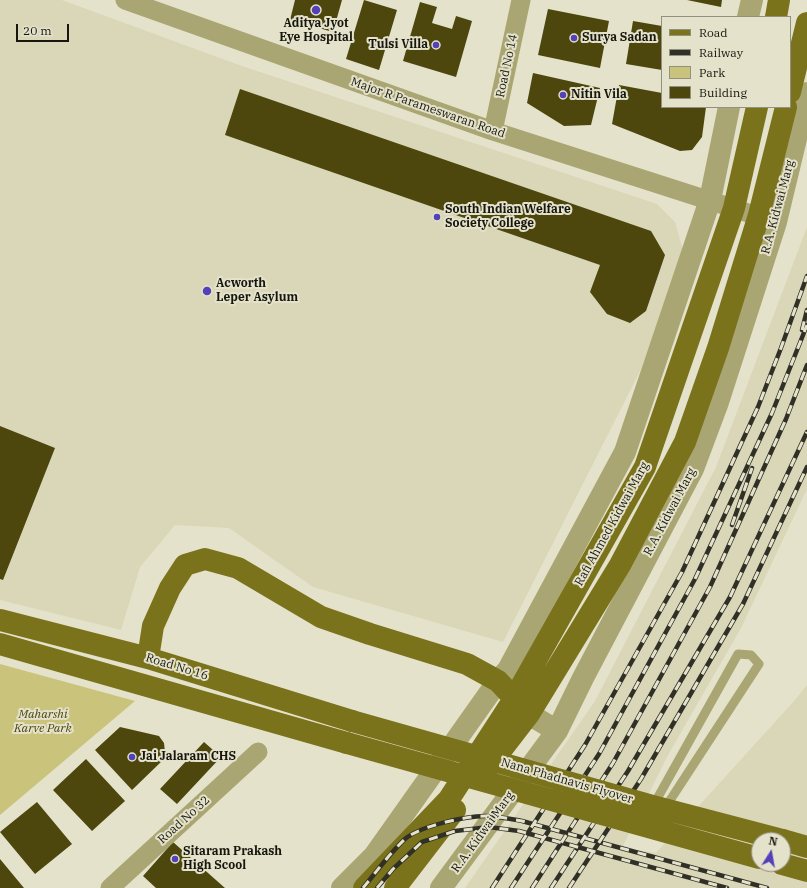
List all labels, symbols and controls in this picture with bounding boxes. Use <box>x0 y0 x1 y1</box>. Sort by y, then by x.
marker: Aditya Jyot Eye Hospital <box>310 4 322 16</box>
scale bar <box>18 16 71 42</box>
legend <box>661 16 791 108</box>
place label: Aditya Jyot Eye Hospital <box>279 17 353 45</box>
text: 20 m <box>23 23 52 38</box>
text: Road <box>699 25 728 40</box>
place label: Surya Sadan <box>582 31 657 45</box>
street label: Road No 14 <box>493 33 521 99</box>
marker: Surya Sadan <box>569 33 579 43</box>
place label: Tulsi Villa <box>368 38 428 52</box>
marker: Tulsi Villa <box>431 40 441 50</box>
text: Railway <box>699 45 743 60</box>
text: Park <box>699 65 725 80</box>
street label: Major R Parameswaran Road <box>349 75 507 141</box>
text: Building <box>699 85 747 100</box>
place label: Nitin Vila <box>571 88 627 102</box>
marker: Nitin Vila <box>558 90 568 100</box>
street label: R.A. Kidwai Marg <box>759 158 797 256</box>
place label: South Indian Welfare Society College <box>445 203 571 231</box>
marker: South Indian Welfare Society College <box>432 212 442 222</box>
place label: Acworth Leper Asylum <box>216 277 298 305</box>
marker: Acworth Leper Asylum <box>201 285 213 297</box>
street label: Rafi Ahmed Kidwai Marg <box>572 460 652 588</box>
street label: R.A. Kidwai Marg <box>641 466 699 558</box>
street label: Road No 16 <box>144 651 210 683</box>
park label: Maharshi Karve Park <box>14 708 72 736</box>
place label: Jai Jalaram CHS <box>140 750 236 764</box>
marker: Jai Jalaram CHS <box>127 752 137 762</box>
street label: Nana Phadnavis Flyover <box>499 755 635 807</box>
street label: R.A. Kidwai Marg <box>449 789 517 875</box>
street label: Road No 32 <box>155 793 213 847</box>
north arrow <box>751 832 791 872</box>
text: N <box>767 833 779 849</box>
place label: Sitaram Prakash High Scool <box>183 845 282 873</box>
marker: Sitaram Prakash High Scool <box>170 854 180 864</box>

